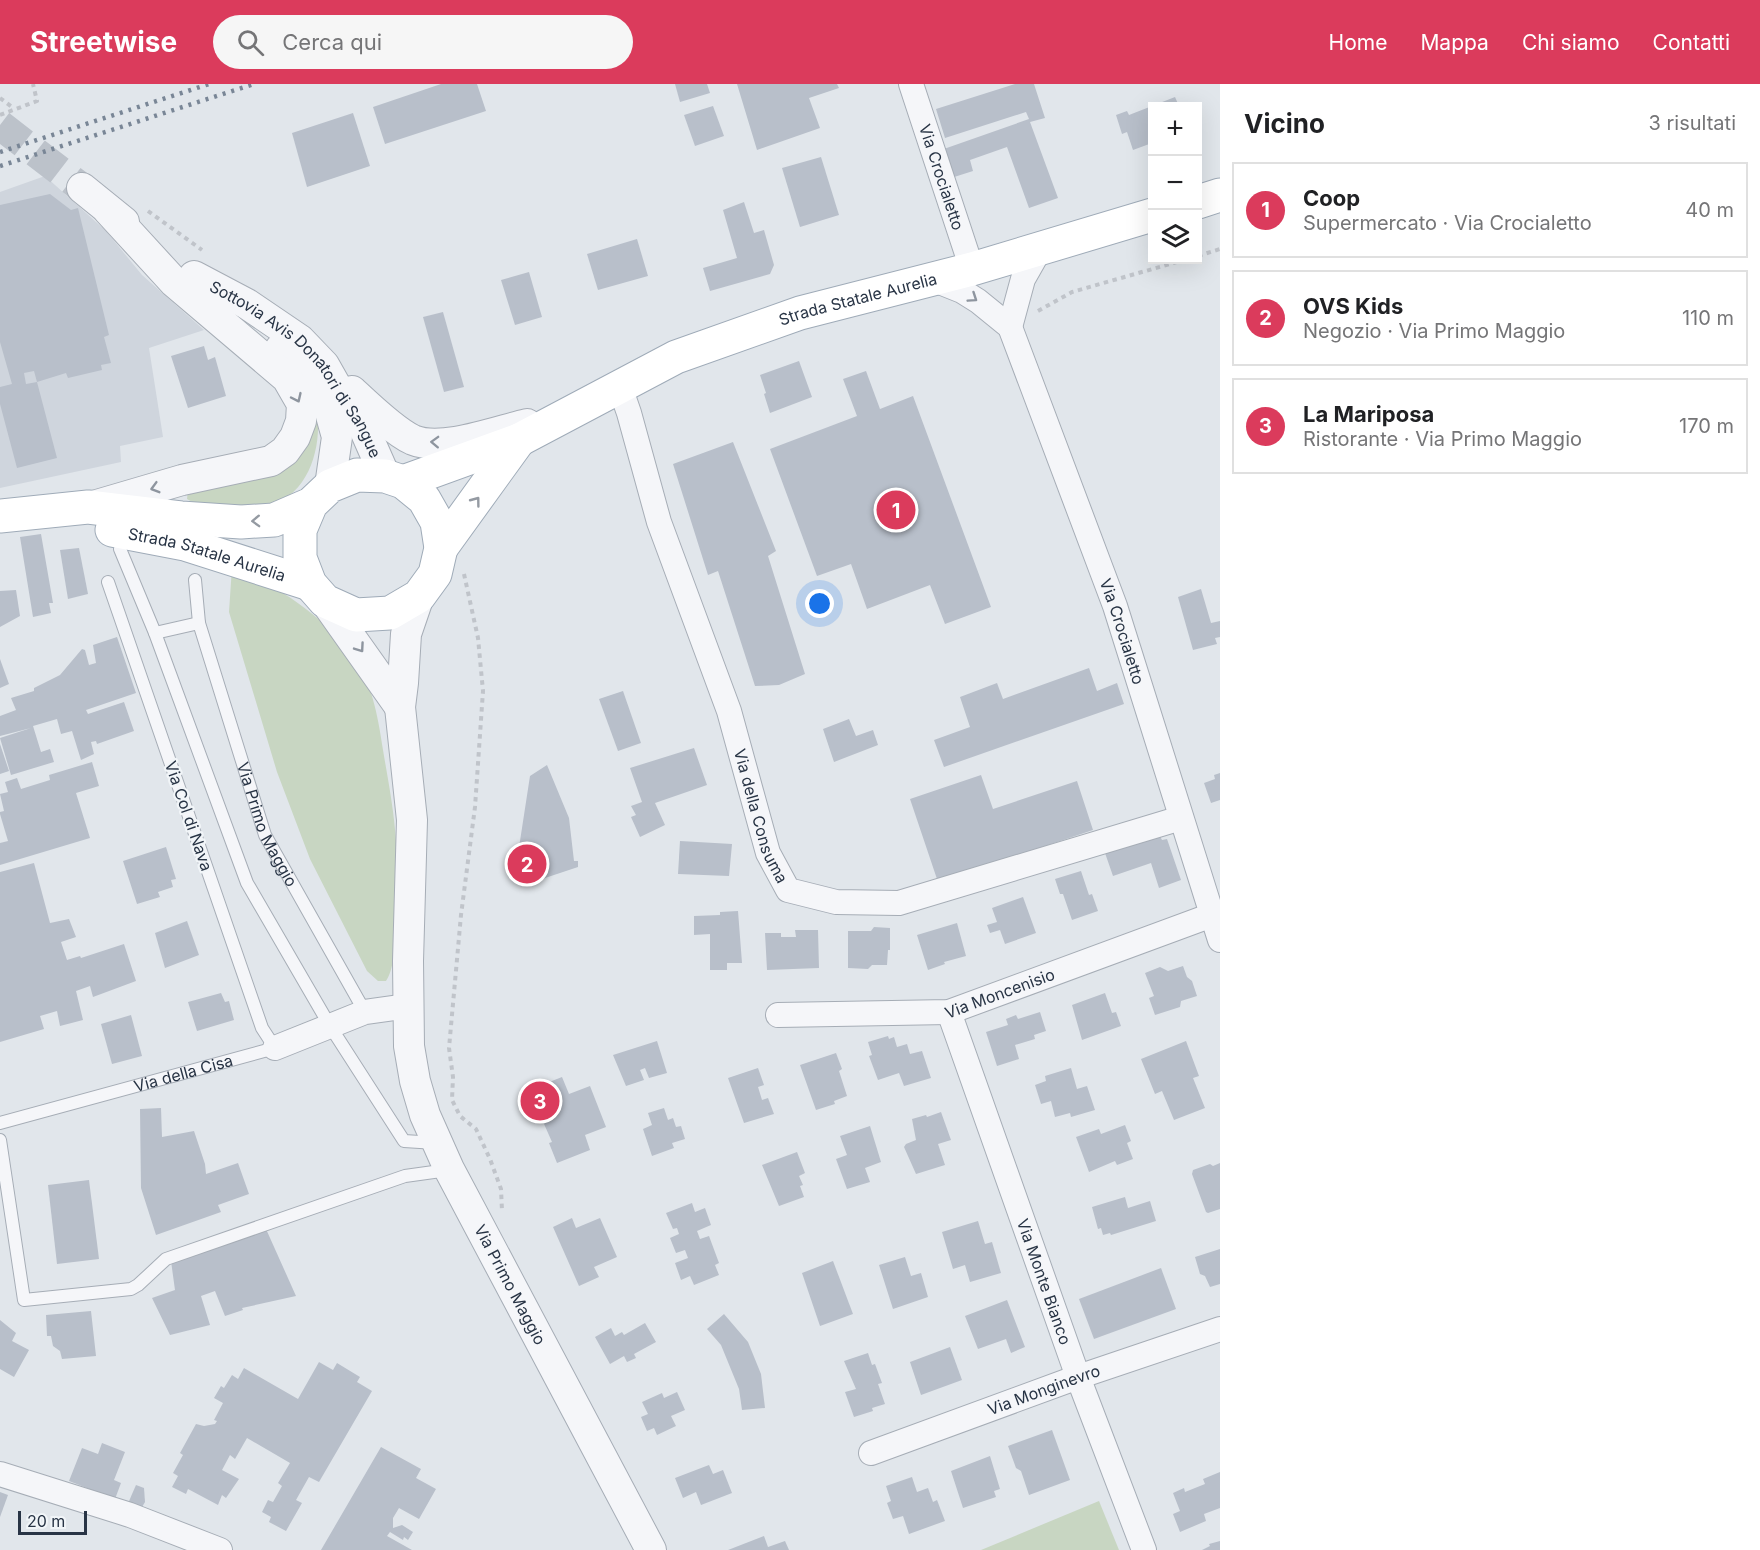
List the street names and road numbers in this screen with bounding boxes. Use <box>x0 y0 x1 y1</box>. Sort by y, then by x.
street label: Via Crocialetto <box>915 122 968 233</box>
street label: Strada Statale Aurelia <box>776 268 939 330</box>
street label: Sottovia Avis Donatori di Sangue <box>206 276 386 461</box>
street label: Strada Statale Aurelia <box>126 523 288 586</box>
street label: Via Crocialetto <box>1096 576 1149 687</box>
street label: Via della Consuma <box>730 747 792 887</box>
street label: Via Col di Nava <box>161 758 217 874</box>
street label: Via Primo Maggio <box>233 760 302 890</box>
street label: Via Moncenisio <box>942 964 1057 1023</box>
street label: Via della Cisa <box>132 1050 235 1096</box>
street label: Via Monte Bianco <box>1013 1216 1076 1347</box>
street label: Via Primo Maggio <box>470 1221 550 1348</box>
street label: Via Monginevro <box>985 1360 1103 1419</box>

